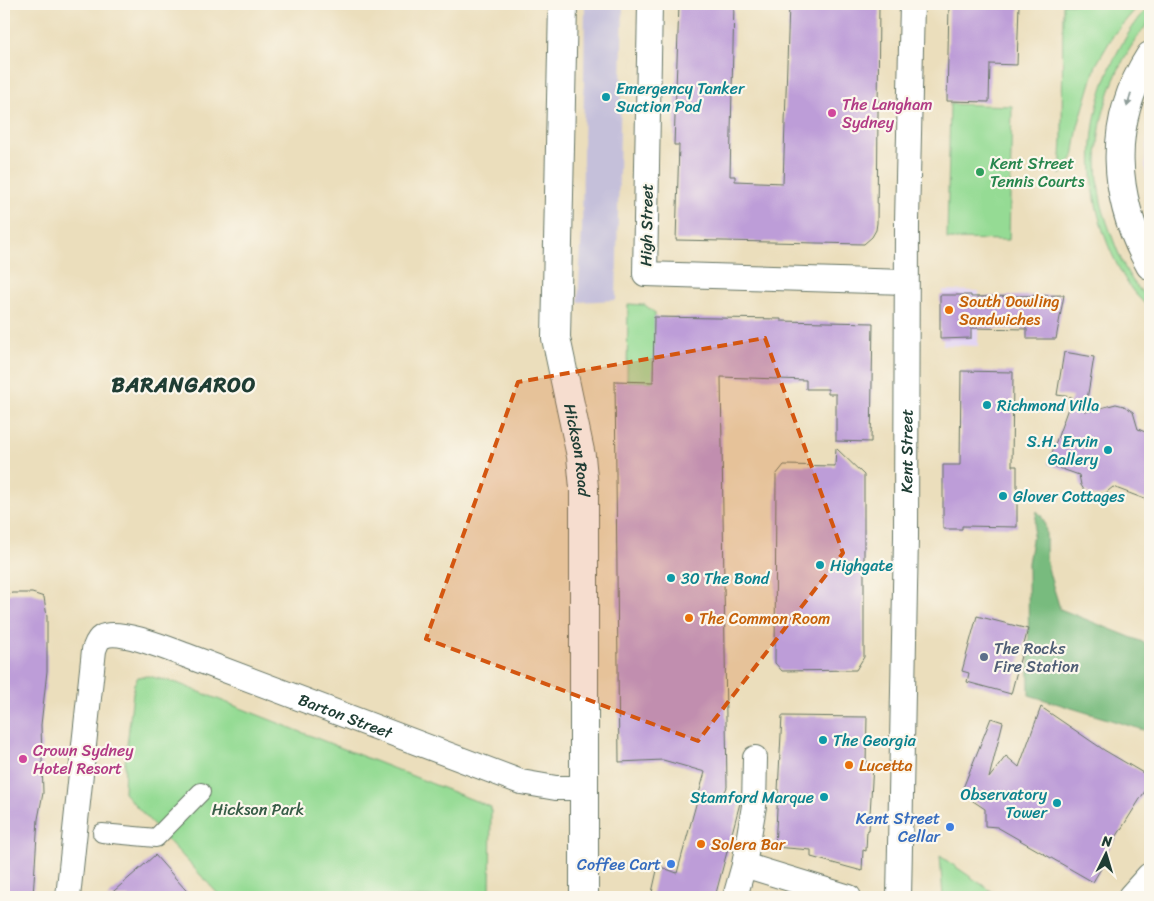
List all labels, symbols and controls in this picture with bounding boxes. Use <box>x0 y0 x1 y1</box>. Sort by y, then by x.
place label: Emergency Tanker Suction Pod <box>616 74 746 121</box>
place label: The Langham Sydney <box>842 90 933 137</box>
marker: Emergency Tanker Suction Pod <box>600 91 612 103</box>
one-way arrow <box>1125 92 1133 107</box>
marker: The Langham Sydney <box>826 107 838 119</box>
place label: Kent Street Tennis Courts <box>990 149 1085 196</box>
marker: Kent Street Tennis Courts <box>974 166 986 178</box>
street label: High Street <box>631 183 662 267</box>
place label: South Dowling Sandwiches <box>959 287 1060 334</box>
marker: South Dowling Sandwiches <box>943 304 955 316</box>
district label: BARANGAROO <box>112 366 256 404</box>
place label: Richmond Villa <box>997 391 1099 420</box>
marker: Richmond Villa <box>981 399 993 411</box>
street label: Hickson Road <box>555 401 598 498</box>
street label: Kent Street <box>892 409 921 493</box>
place label: S.H. Ervin Gallery <box>1027 427 1099 474</box>
marker: S.H. Ervin Gallery <box>1102 444 1114 456</box>
place label: Glover Cottages <box>1013 482 1125 511</box>
marker: Glover Cottages <box>997 490 1009 502</box>
place label: Highgate <box>830 551 893 580</box>
marker: Highgate <box>814 559 826 571</box>
place label: 30 The Bond <box>681 564 771 593</box>
marker: 30 The Bond <box>665 572 677 584</box>
place label: The Common Room <box>699 604 830 633</box>
marker: The Common Room <box>683 612 695 624</box>
place label: The Rocks Fire Station <box>994 634 1079 681</box>
marker: The Rocks Fire Station <box>978 651 990 663</box>
street label: Barton Street <box>294 685 397 747</box>
place label: The Georgia <box>833 726 917 755</box>
marker: The Georgia <box>817 734 829 746</box>
place label: Crown Sydney Hotel Resort <box>33 736 134 783</box>
place label: Lucetta <box>859 751 912 780</box>
marker: Crown Sydney Hotel Resort <box>17 753 29 765</box>
marker: Lucetta <box>843 759 855 771</box>
place label: Observatory Tower <box>960 780 1048 827</box>
place label: Stamford Marque <box>690 783 814 812</box>
marker: Stamford Marque <box>818 791 830 803</box>
park label: Hickson Park <box>212 795 304 824</box>
marker: Observatory Tower <box>1051 797 1063 809</box>
place label: Kent Street Cellar <box>856 804 941 851</box>
marker: Kent Street Cellar <box>944 821 956 833</box>
north arrow <box>1082 828 1132 878</box>
text: N <box>1100 829 1113 854</box>
place label: Solera Bar <box>711 830 787 859</box>
marker: Solera Bar <box>695 838 707 850</box>
place label: Coffee Cart <box>577 850 661 879</box>
marker: Coffee Cart <box>665 858 677 870</box>

